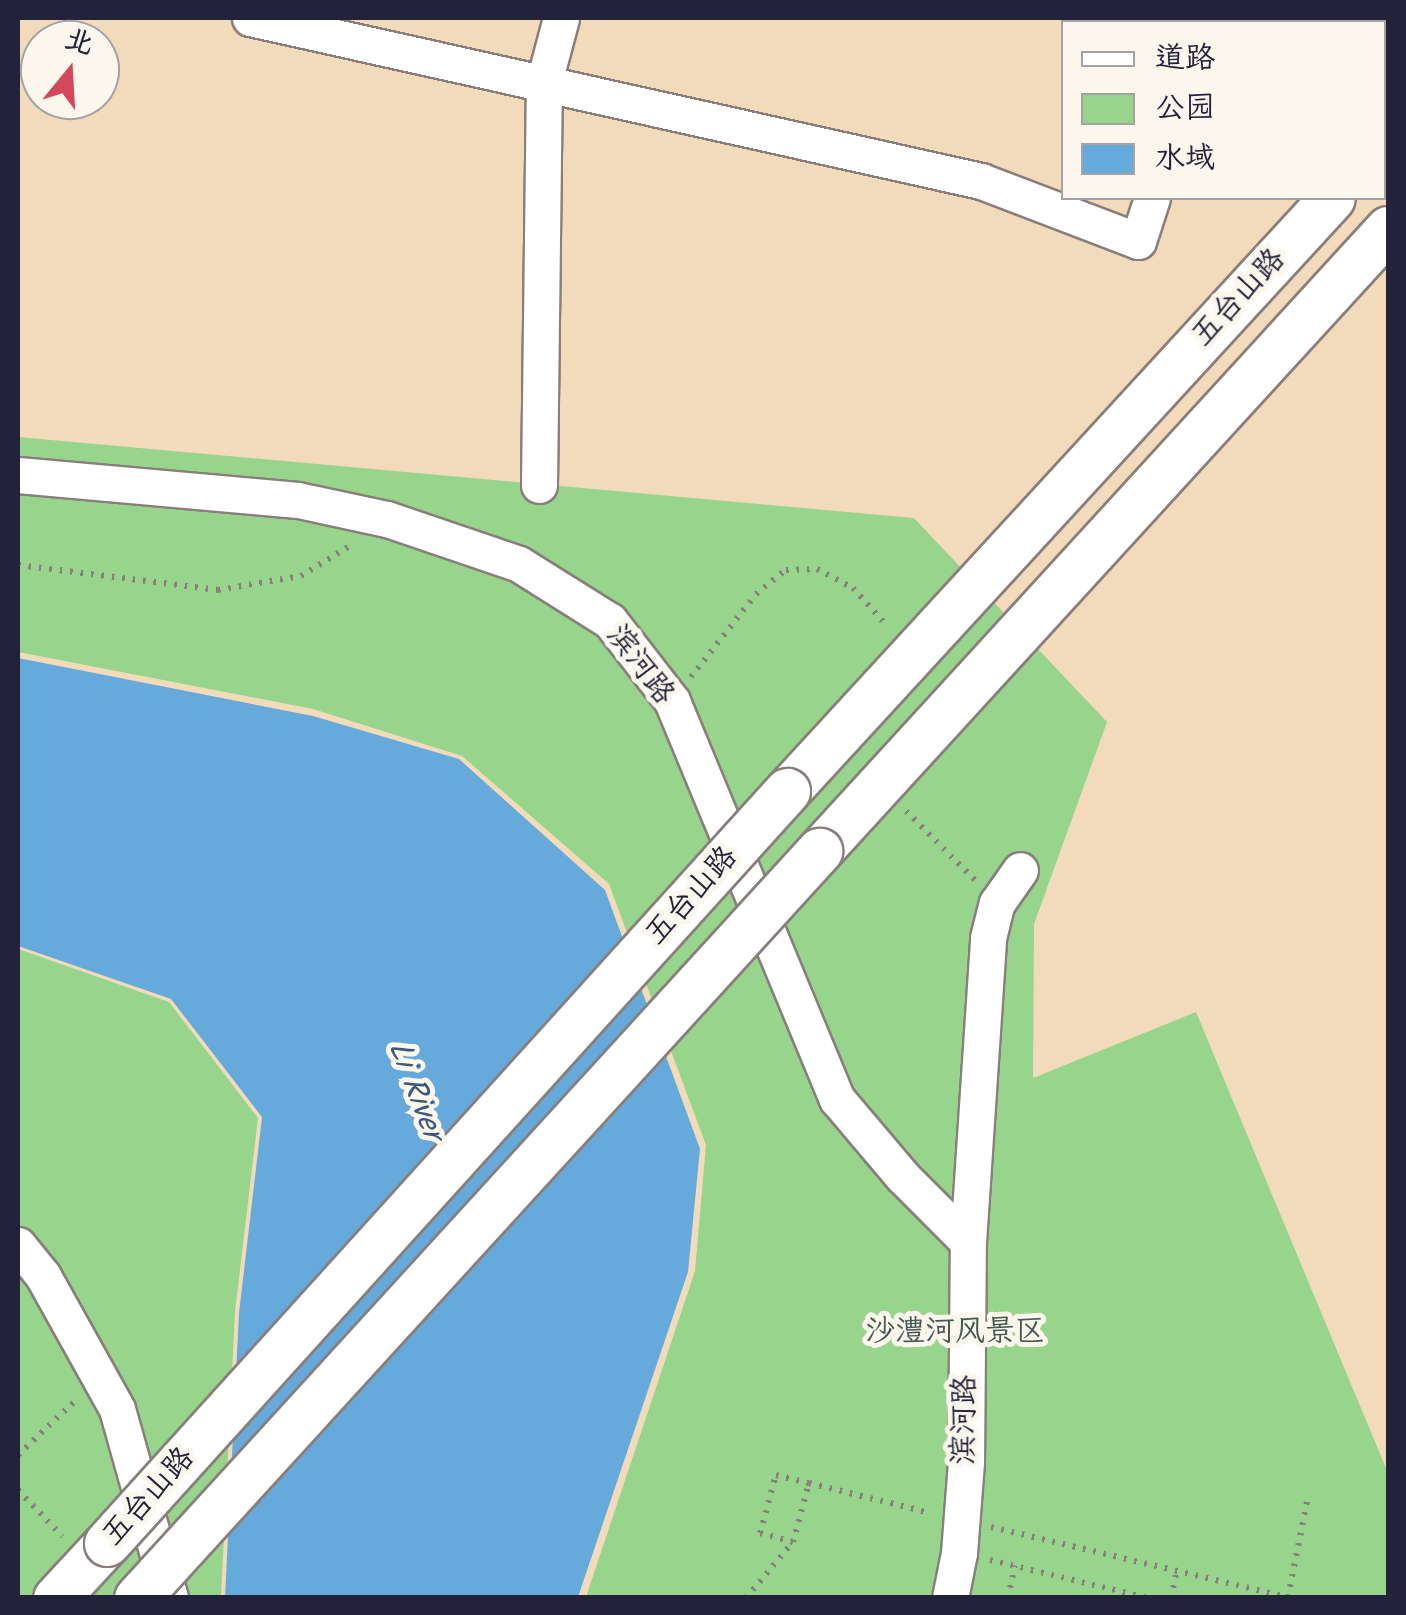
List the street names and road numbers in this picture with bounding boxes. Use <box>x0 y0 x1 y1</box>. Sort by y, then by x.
street label: 五台山路 <box>1185 242 1293 354</box>
street label: 滨河路 <box>599 618 681 712</box>
street label: 五台山路 <box>638 839 746 953</box>
street label: 滨河路 <box>946 1375 984 1465</box>
street label: 五台山路 <box>95 1440 203 1554</box>

